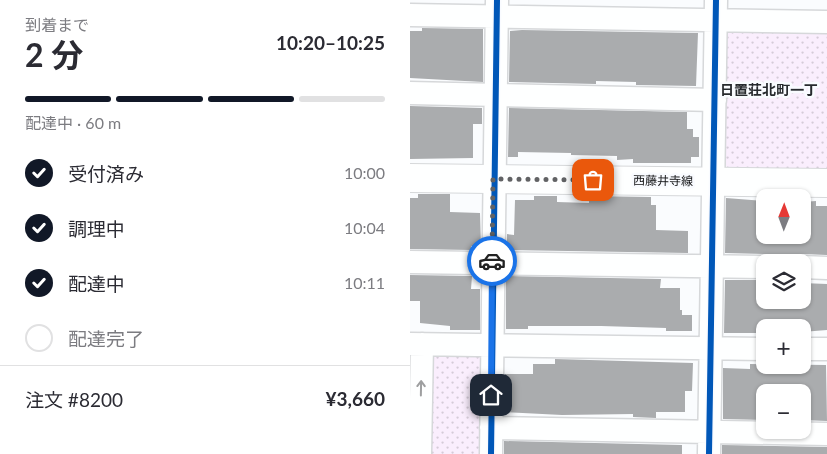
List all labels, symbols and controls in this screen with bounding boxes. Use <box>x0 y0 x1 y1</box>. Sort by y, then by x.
text: 到着まで <box>25 15 89 34</box>
text: 10:20–10:25 <box>276 31 385 54</box>
text: 2 分 <box>25 35 83 74</box>
district label: 日置荘北町一丁 <box>720 81 818 98</box>
text: 配達中 · 60 m <box>25 113 121 132</box>
icon: check <box>25 159 53 187</box>
pin <box>572 159 614 201</box>
text: 受付済み <box>68 162 144 185</box>
text: 10:00 <box>344 163 385 182</box>
icon: bag <box>579 166 607 194</box>
street label: 西藤井寺線 <box>633 172 693 189</box>
north arrow <box>756 189 811 244</box>
map controls <box>756 189 811 439</box>
icon: check <box>25 214 53 242</box>
text: 調理中 <box>68 217 125 240</box>
text: 10:04 <box>344 218 385 237</box>
courier <box>467 236 517 286</box>
icon: car <box>478 247 506 275</box>
button: layers <box>756 254 811 309</box>
icon: check <box>25 269 53 297</box>
text: 配達中 <box>68 272 125 295</box>
text: 10:11 <box>344 273 385 292</box>
button: + <box>756 319 811 374</box>
text: 配達完了 <box>68 327 144 350</box>
pin <box>470 374 512 416</box>
one-way arrow <box>417 380 426 396</box>
icon: home <box>477 381 505 409</box>
button: − <box>756 384 811 439</box>
text: ¥3,660 <box>325 387 385 410</box>
text: 注文 #8200 <box>25 388 123 411</box>

